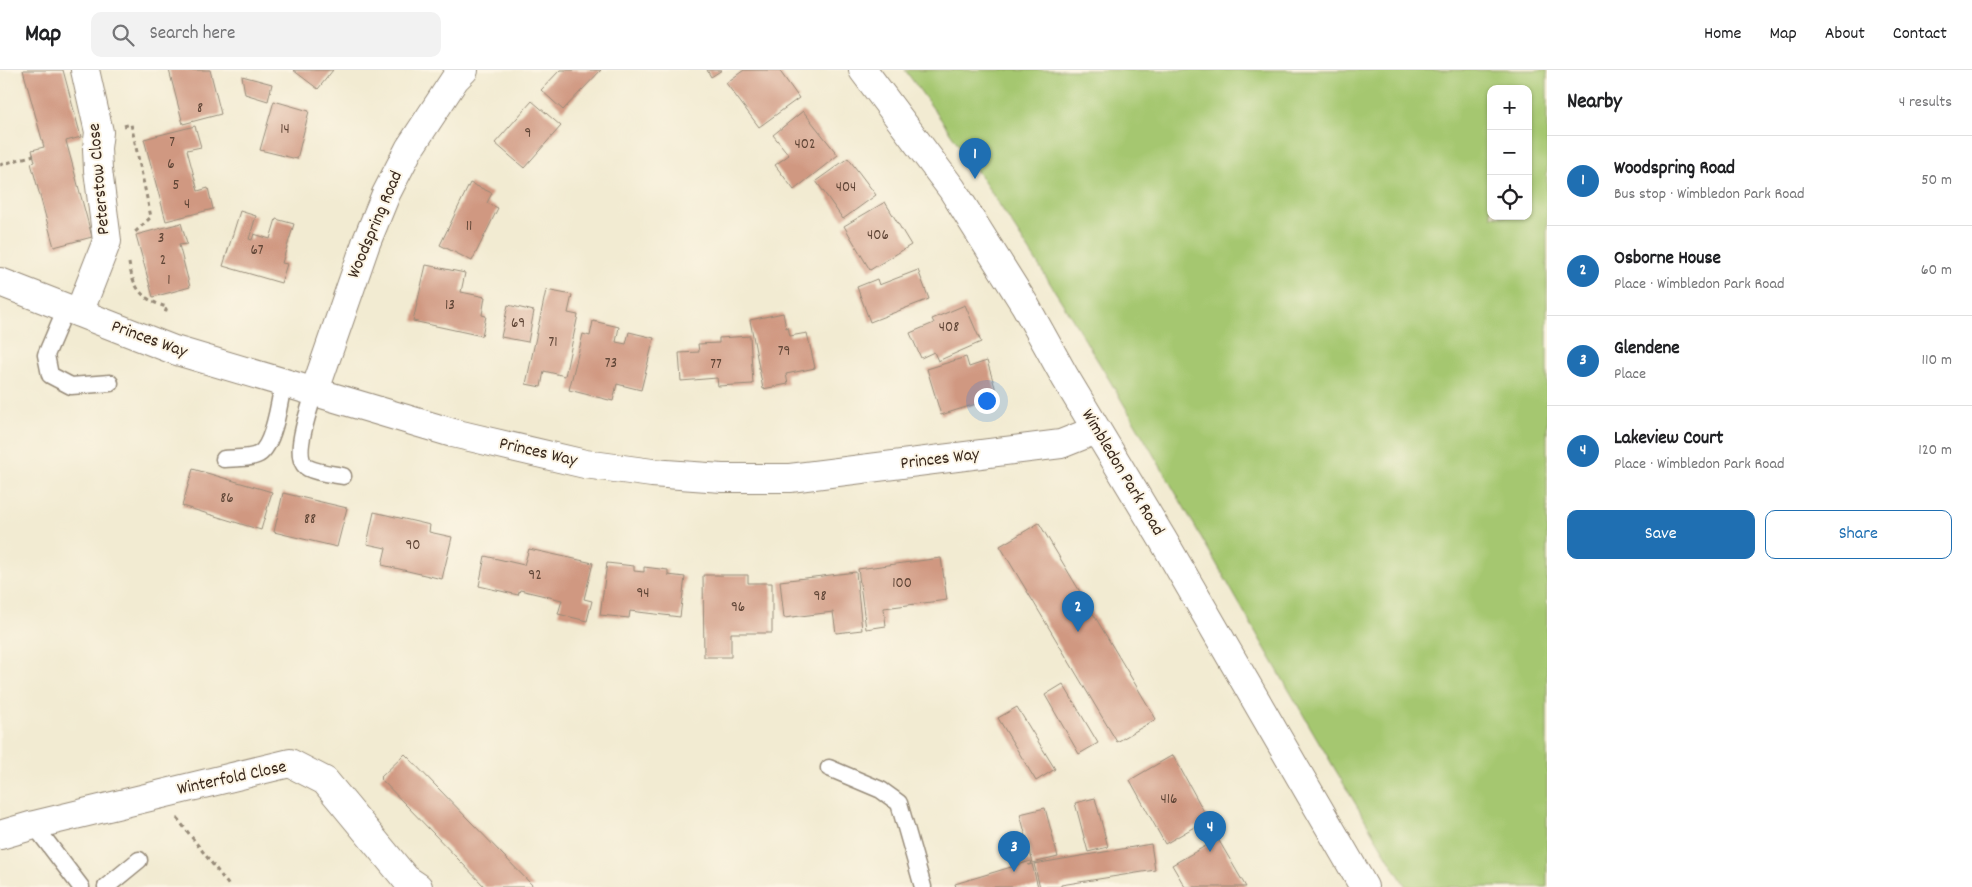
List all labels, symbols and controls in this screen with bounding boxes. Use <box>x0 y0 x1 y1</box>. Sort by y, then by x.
search box <box>91 12 441 57</box>
text: Map <box>25 18 61 52</box>
icon: search <box>109 21 137 49</box>
text: Search here <box>149 21 235 48</box>
text: Home <box>1704 22 1741 47</box>
text: Map <box>1769 22 1797 47</box>
text: About <box>1825 22 1865 47</box>
text: Contact <box>1893 22 1947 47</box>
map controls <box>1487 85 1532 220</box>
button: + <box>1487 85 1532 130</box>
text: Nearby <box>1567 88 1622 118</box>
text: 4 results <box>1899 91 1952 114</box>
house number: 8 <box>197 98 203 120</box>
house number: 14 <box>280 119 290 141</box>
street label: Peterstow Close <box>83 122 117 236</box>
house number: 9 <box>525 123 531 145</box>
button: − <box>1487 130 1532 175</box>
house number: 7 <box>169 132 175 154</box>
house number: 402 <box>795 134 815 156</box>
pin: 1 <box>959 138 991 179</box>
house number: 6 <box>167 154 175 176</box>
text: Woodspring Road <box>1614 156 1735 183</box>
street label: Woodspring Road <box>342 167 410 283</box>
text: 1 <box>1581 169 1585 192</box>
text: 50 m <box>1921 169 1952 192</box>
house number: 5 <box>173 175 180 197</box>
button: locate <box>1487 175 1532 220</box>
house number: 404 <box>836 177 856 199</box>
text: Bus stop · Wimbledon Park Road <box>1614 183 1804 206</box>
house number: 4 <box>184 194 190 216</box>
house number: 11 <box>466 216 472 238</box>
house number: 406 <box>867 225 889 247</box>
house number: 3 <box>158 228 164 250</box>
house number: 67 <box>250 240 264 262</box>
text: Osborne House <box>1614 246 1721 273</box>
house number: 2 <box>160 250 166 272</box>
text: 2 <box>1580 259 1587 282</box>
text: 60 m <box>1921 259 1952 282</box>
house number: 1 <box>167 270 171 292</box>
text: Place · Wimbledon Park Road <box>1614 273 1784 296</box>
house number: 13 <box>445 295 455 317</box>
house number: 69 <box>511 313 525 335</box>
street label: Princes Way <box>107 315 191 366</box>
house number: 408 <box>939 317 959 339</box>
house number: 71 <box>548 332 558 354</box>
text: Glendene <box>1614 336 1680 363</box>
house number: 79 <box>778 341 790 363</box>
text: 3 <box>1579 349 1587 372</box>
text: 110 m <box>1922 349 1952 372</box>
house number: 73 <box>605 353 617 375</box>
house number: 77 <box>710 354 722 376</box>
text: Place <box>1614 363 1646 386</box>
your location <box>974 388 1000 414</box>
street label: Wimbledon Park Road <box>1074 405 1170 541</box>
text: Lakeview Court <box>1614 426 1723 453</box>
street label: Princes Way <box>497 432 580 474</box>
text: 4 <box>1580 439 1586 462</box>
text: 120 m <box>1918 439 1952 462</box>
street label: Princes Way <box>899 443 982 477</box>
text: Place · Wimbledon Park Road <box>1614 453 1784 476</box>
house number: 86 <box>220 488 234 510</box>
house number: 88 <box>304 509 316 531</box>
button: Save <box>1567 510 1755 559</box>
button: Share <box>1765 510 1952 559</box>
house number: 90 <box>405 535 421 557</box>
house number: 92 <box>528 565 542 587</box>
house number: 100 <box>892 573 912 595</box>
house number: 94 <box>636 583 650 605</box>
house number: 98 <box>814 586 826 608</box>
pin: 2 <box>1062 591 1094 632</box>
house number: 96 <box>731 597 745 619</box>
street label: Winterfold Close <box>175 755 289 803</box>
house number: 416 <box>1161 789 1177 811</box>
pin: 4 <box>1194 811 1226 852</box>
pin: 3 <box>998 831 1030 872</box>

